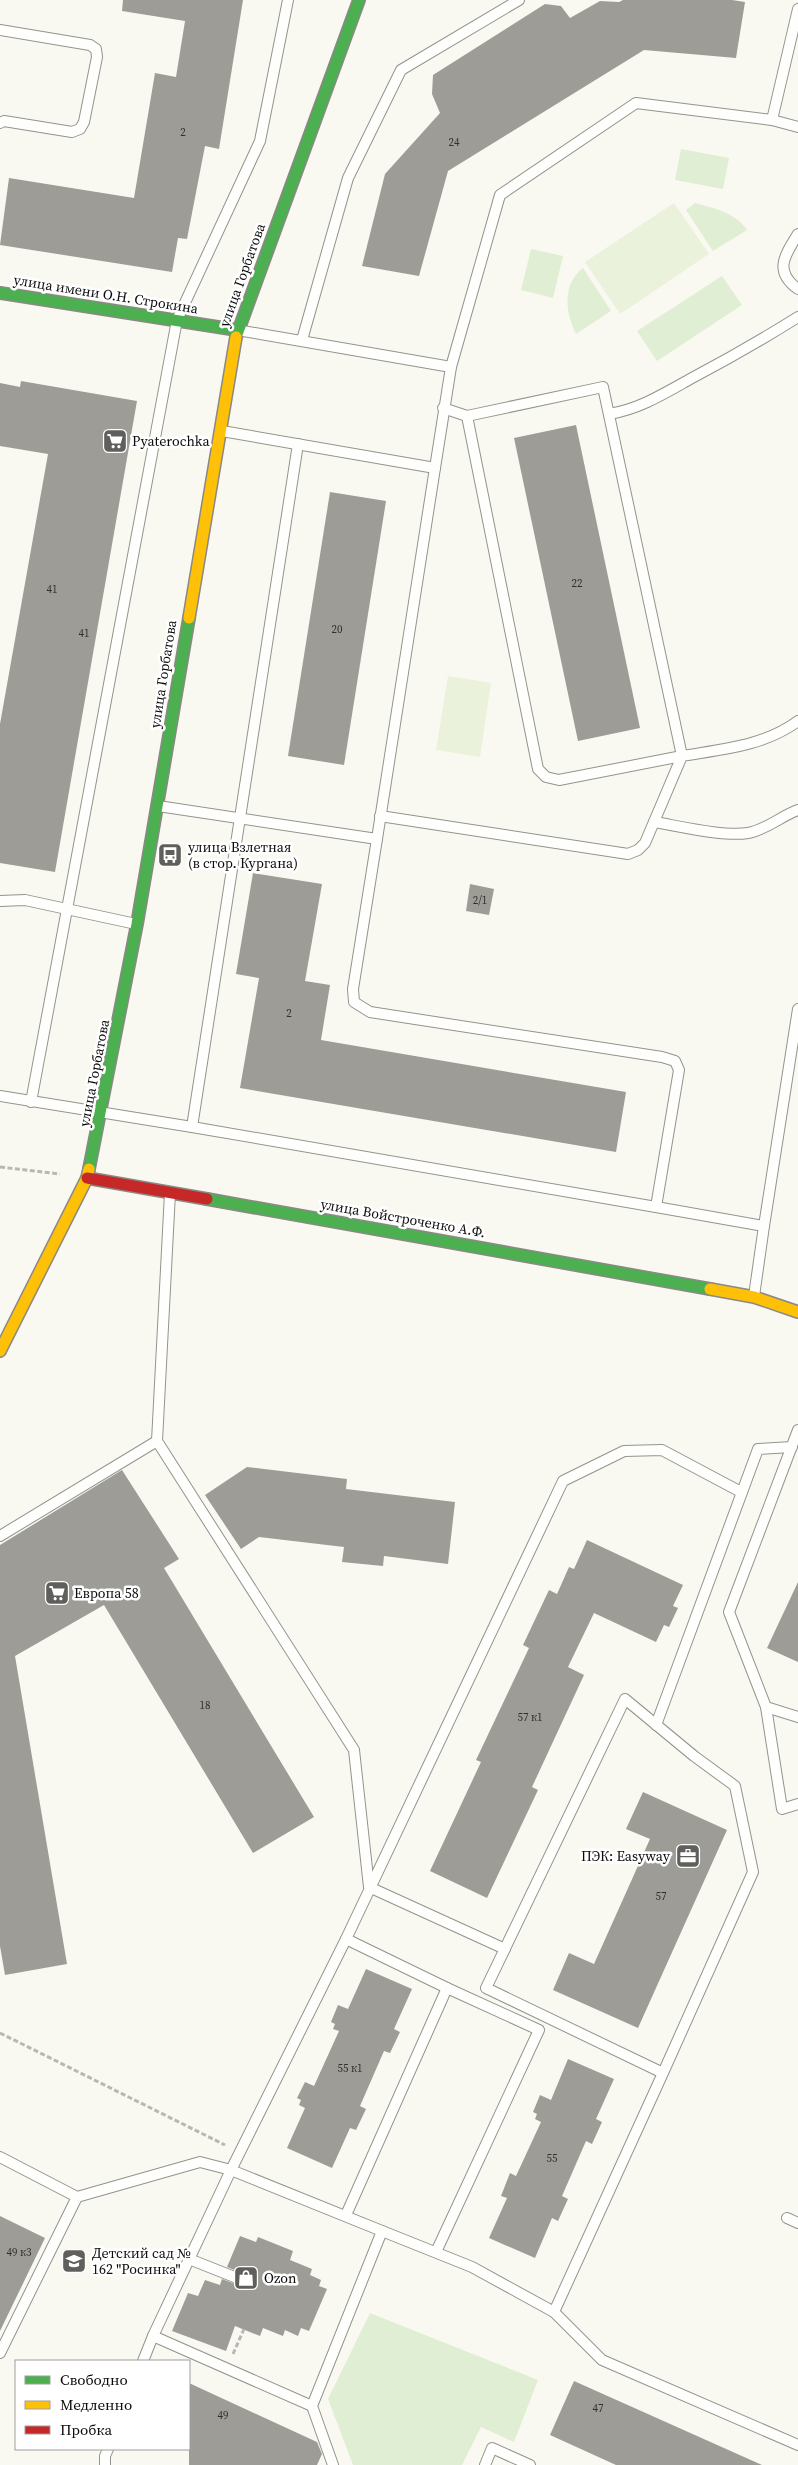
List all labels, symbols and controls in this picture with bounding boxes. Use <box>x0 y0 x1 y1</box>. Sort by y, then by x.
house number: 2 <box>180 125 186 140</box>
house number: 24 <box>449 135 460 150</box>
street label: улица Горбатова <box>214 219 270 330</box>
street label: улица имени О.Н. Строкина <box>12 270 201 319</box>
supermarket icon: Pyaterochka <box>102 428 128 454</box>
place label: Pyaterochka <box>132 431 211 451</box>
house number: 22 <box>572 576 583 591</box>
house number: 41 <box>47 582 58 597</box>
street label: улица Горбатова <box>145 618 182 729</box>
house number: 20 <box>332 622 343 637</box>
house number: 41 <box>79 626 90 641</box>
place label: улица Взлетная (в стор. Кургана) <box>188 837 298 873</box>
bus stop icon: улица Взлетная (в стор. Кургана) <box>157 842 183 868</box>
house number: 2/1 <box>473 893 487 908</box>
house number: 2 <box>286 1006 292 1021</box>
street label: улица Горбатова <box>74 1017 114 1128</box>
street label: улица Войстроченко А.Ф. <box>319 1194 487 1242</box>
supermarket icon: Европа 58 <box>44 1580 70 1606</box>
place label: Европа 58 <box>74 1583 139 1603</box>
house number: 18 <box>200 1698 211 1713</box>
house number: 57 к1 <box>517 1710 543 1725</box>
office icon: ПЭК: Easyway <box>675 1843 701 1869</box>
place label: ПЭК: Easyway <box>581 1846 671 1866</box>
house number: 57 <box>656 1889 667 1904</box>
house number: 55 к1 <box>337 2061 363 2076</box>
house number: 55 <box>547 2151 558 2166</box>
place label: Детский сад № 162 "Росинка" <box>92 2243 191 2279</box>
house number: 49 к3 <box>6 2245 32 2260</box>
school or university icon: Детский сад № 162 "Росинка" <box>61 2248 87 2274</box>
shop icon: Ozon <box>233 2265 259 2291</box>
place label: Ozon <box>264 2268 297 2288</box>
legend <box>15 2360 190 2450</box>
text: Свободно <box>60 2369 128 2390</box>
text: Медленно <box>60 2394 132 2415</box>
house number: 47 <box>593 2401 604 2416</box>
house number: 49 <box>218 2408 229 2423</box>
text: Пробка <box>60 2419 112 2440</box>

